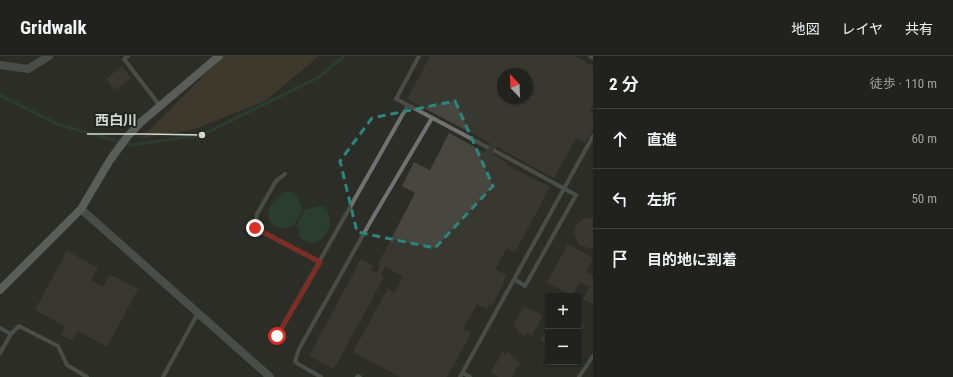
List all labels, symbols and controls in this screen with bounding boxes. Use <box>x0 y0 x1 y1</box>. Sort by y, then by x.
text: Gridwalk <box>20 16 86 39</box>
text: 地図 <box>791 21 819 37</box>
text: レイヤ <box>841 21 883 37</box>
text: 共有 <box>905 21 933 37</box>
north arrow <box>497 68 533 104</box>
text: 2 分 <box>609 74 639 94</box>
text: 徒歩 · 110 m <box>870 76 937 91</box>
callout: 西白川 <box>87 108 145 134</box>
text: 西白川 <box>95 112 137 128</box>
icon: ahead <box>609 128 631 150</box>
text: 直進 <box>647 131 677 149</box>
text: 60 m <box>911 131 937 146</box>
icon: left <box>609 188 631 210</box>
text: 左折 <box>647 191 677 209</box>
text: 50 m <box>911 191 937 206</box>
route end <box>246 219 264 237</box>
icon: arrive <box>609 248 631 270</box>
text: 目的地に到着 <box>647 251 737 269</box>
map controls <box>545 293 581 365</box>
button: + <box>545 293 581 329</box>
route start <box>268 327 286 345</box>
button: − <box>545 329 581 365</box>

